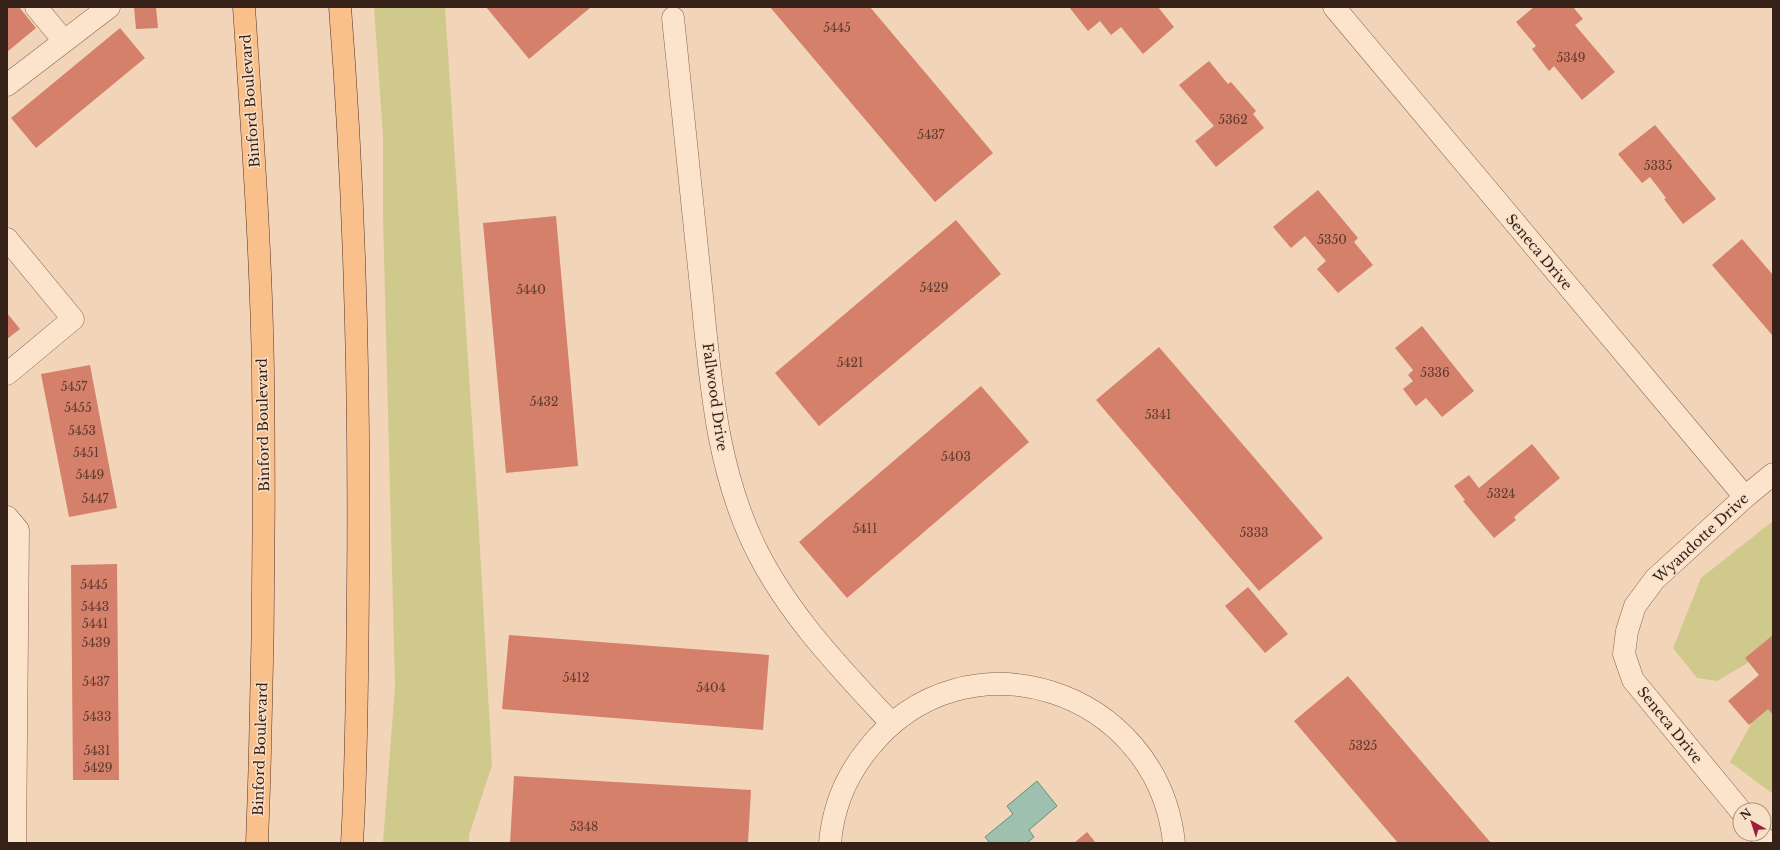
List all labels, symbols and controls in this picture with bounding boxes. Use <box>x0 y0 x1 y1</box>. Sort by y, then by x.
house number: 5445 <box>823 20 851 35</box>
street label: Binford Boulevard <box>236 33 264 168</box>
house number: 5349 <box>1557 50 1585 65</box>
house number: 5362 <box>1218 112 1248 127</box>
house number: 5437 <box>917 127 946 142</box>
house number: 5335 <box>1644 158 1672 173</box>
street label: Seneca Drive <box>1502 210 1576 294</box>
house number: 5350 <box>1317 232 1347 247</box>
house number: 5429 <box>920 280 948 295</box>
house number: 5440 <box>516 282 546 297</box>
street label: Fallwood Drive <box>698 342 732 452</box>
house number: 5421 <box>837 355 863 370</box>
street label: Binford Boulevard <box>253 357 273 492</box>
house number: 5336 <box>1420 365 1450 380</box>
house number: 5457 <box>61 379 88 394</box>
house number: 5432 <box>530 394 558 409</box>
house number: 5455 <box>64 400 92 415</box>
house number: 5341 <box>1145 407 1171 422</box>
house number: 5453 <box>68 423 96 438</box>
house number: 5451 <box>73 445 99 460</box>
house number: 5403 <box>941 449 971 464</box>
house number: 5449 <box>76 467 104 482</box>
house number: 5324 <box>1487 486 1515 501</box>
street label: Wyandotte Drive <box>1649 489 1752 587</box>
house number: 5447 <box>82 491 109 506</box>
house number: 5411 <box>853 521 877 536</box>
house number: 5333 <box>1240 525 1269 540</box>
house number: 5445 <box>80 577 108 592</box>
house number: 5443 <box>81 599 109 614</box>
house number: 5441 <box>82 616 108 631</box>
house number: 5439 <box>82 635 110 650</box>
house number: 5412 <box>563 670 589 685</box>
house number: 5437 <box>82 674 111 689</box>
house number: 5404 <box>696 680 726 695</box>
street label: Binford Boulevard <box>249 681 271 816</box>
street label: Seneca Drive <box>1633 683 1707 767</box>
house number: 5433 <box>83 709 111 724</box>
house number: 5325 <box>1349 738 1377 753</box>
house number: 5431 <box>84 743 110 758</box>
house number: 5429 <box>84 760 112 775</box>
north arrow <box>1732 802 1772 842</box>
text: N <box>1737 805 1755 823</box>
house number: 5348 <box>570 819 598 834</box>

